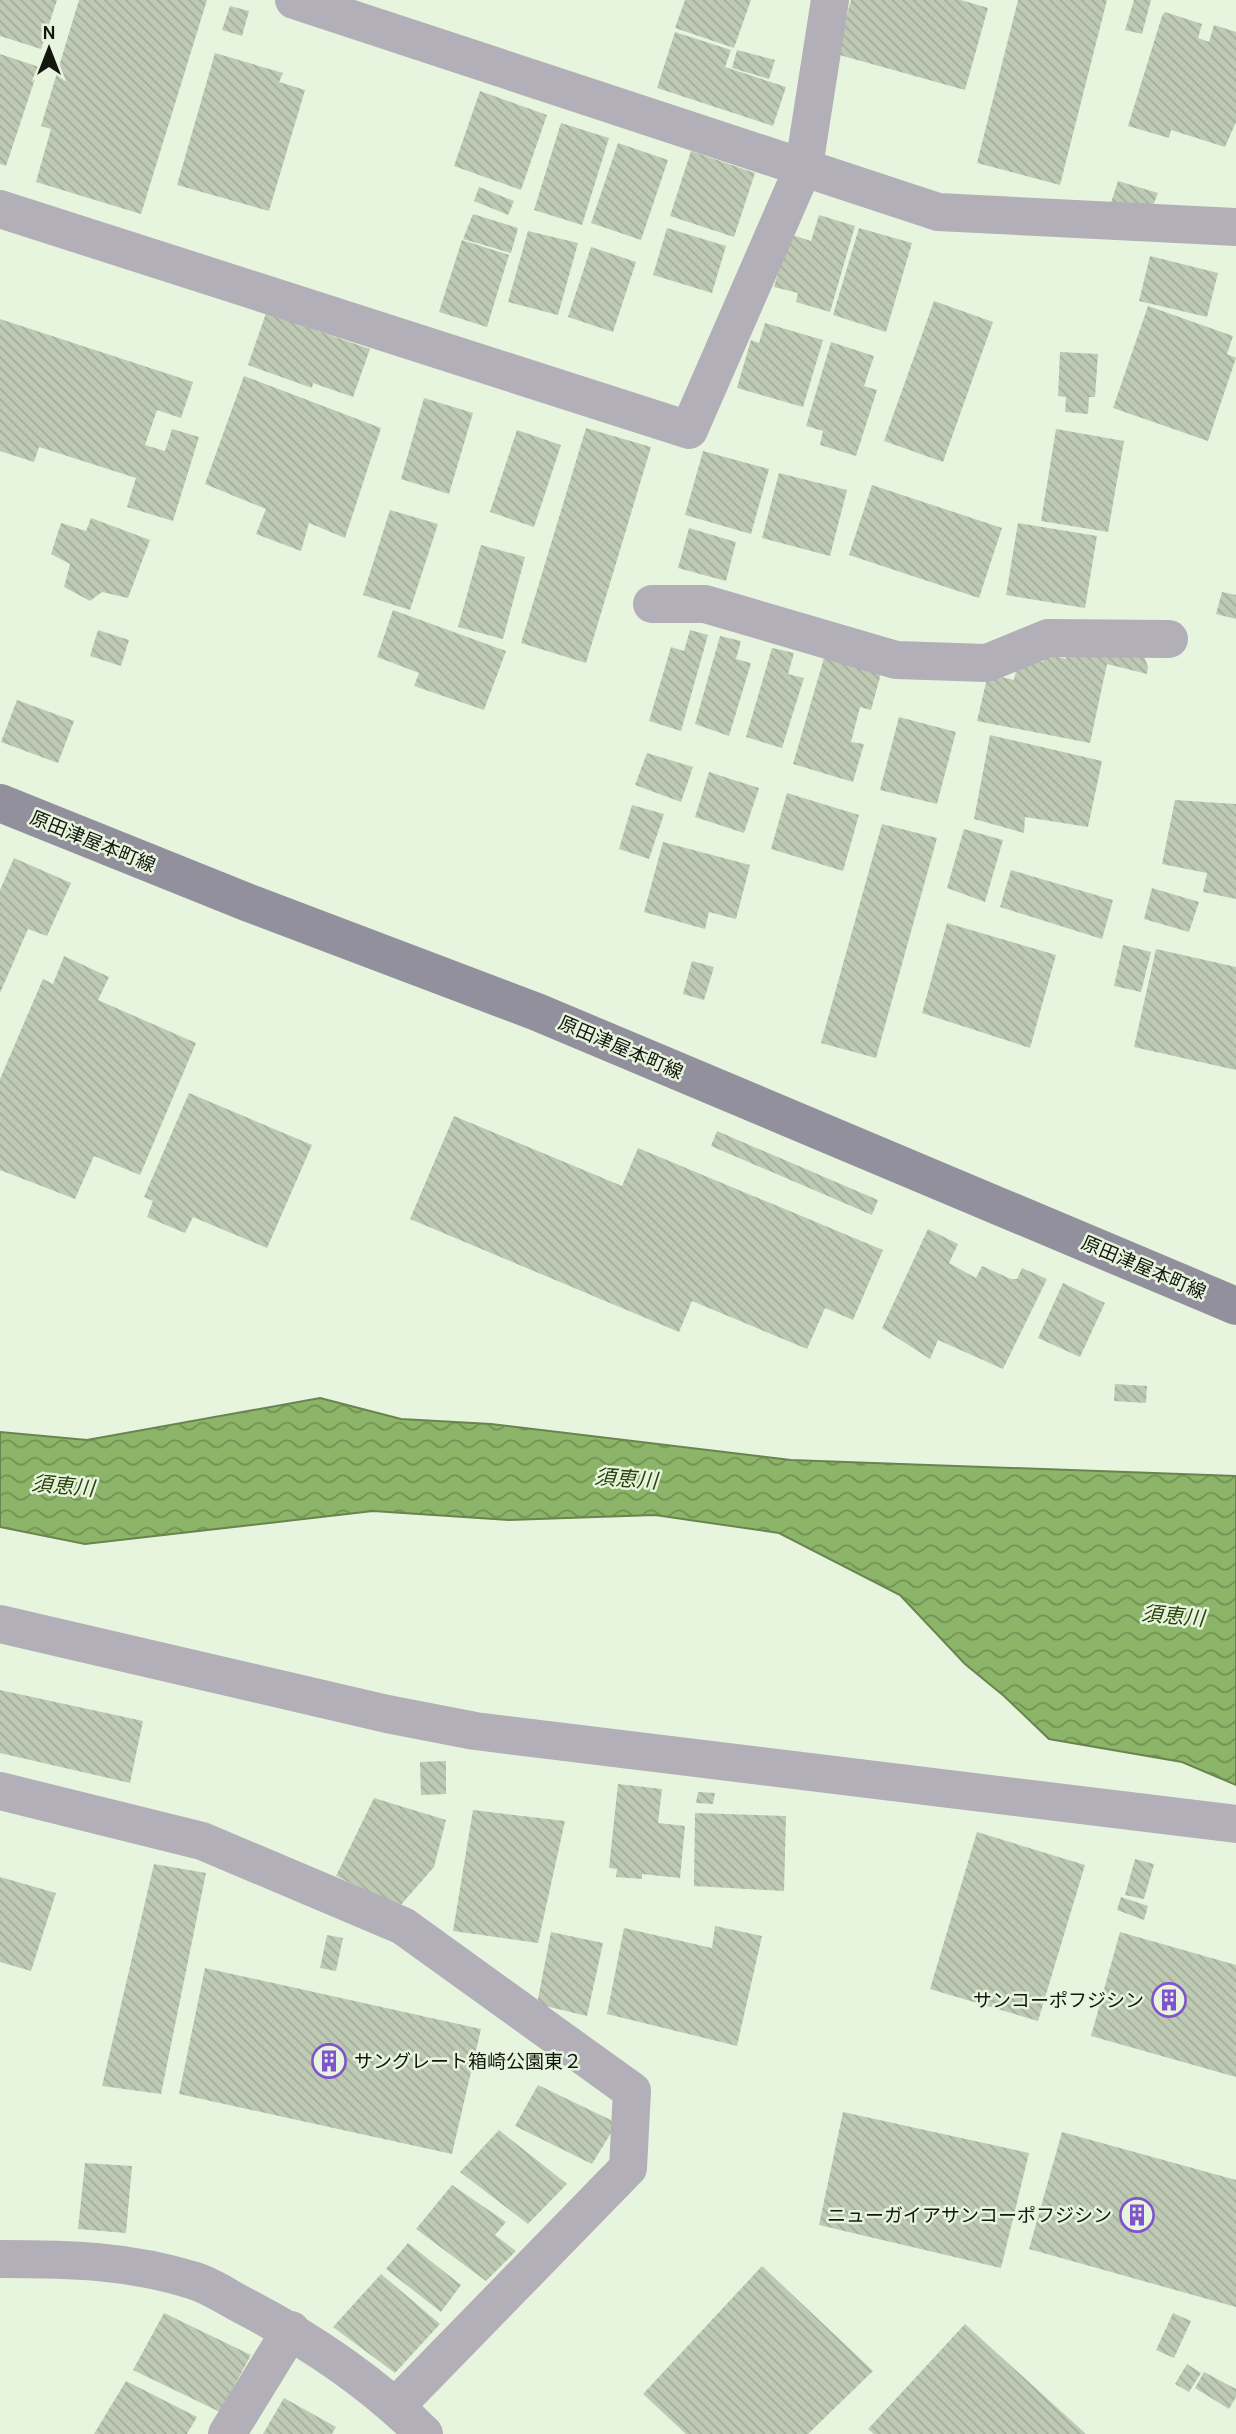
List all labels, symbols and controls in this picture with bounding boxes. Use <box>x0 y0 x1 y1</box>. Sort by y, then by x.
north arrow <box>14 14 84 84</box>
text: N <box>42 22 56 44</box>
street label: 原田津屋本町線 <box>27 807 158 877</box>
street label: 原田津屋本町線 <box>555 1012 686 1084</box>
street label: 原田津屋本町線 <box>1078 1232 1209 1304</box>
water label: 須恵川 <box>594 1465 660 1493</box>
water label: 須恵川 <box>31 1471 97 1501</box>
water label: 須恵川 <box>1141 1601 1207 1631</box>
building icon: サンコーポフジシン <box>1150 1981 1188 2019</box>
place label: サンコーポフジシン <box>973 1990 1144 2012</box>
building icon: サングレート箱崎公園東２ <box>310 2042 348 2080</box>
place label: サングレート箱崎公園東２ <box>354 2051 582 2073</box>
building icon: ニューガイアサンコーポフジシン <box>1118 2196 1156 2234</box>
place label: ニューガイアサンコーポフジシン <box>827 2205 1112 2227</box>

